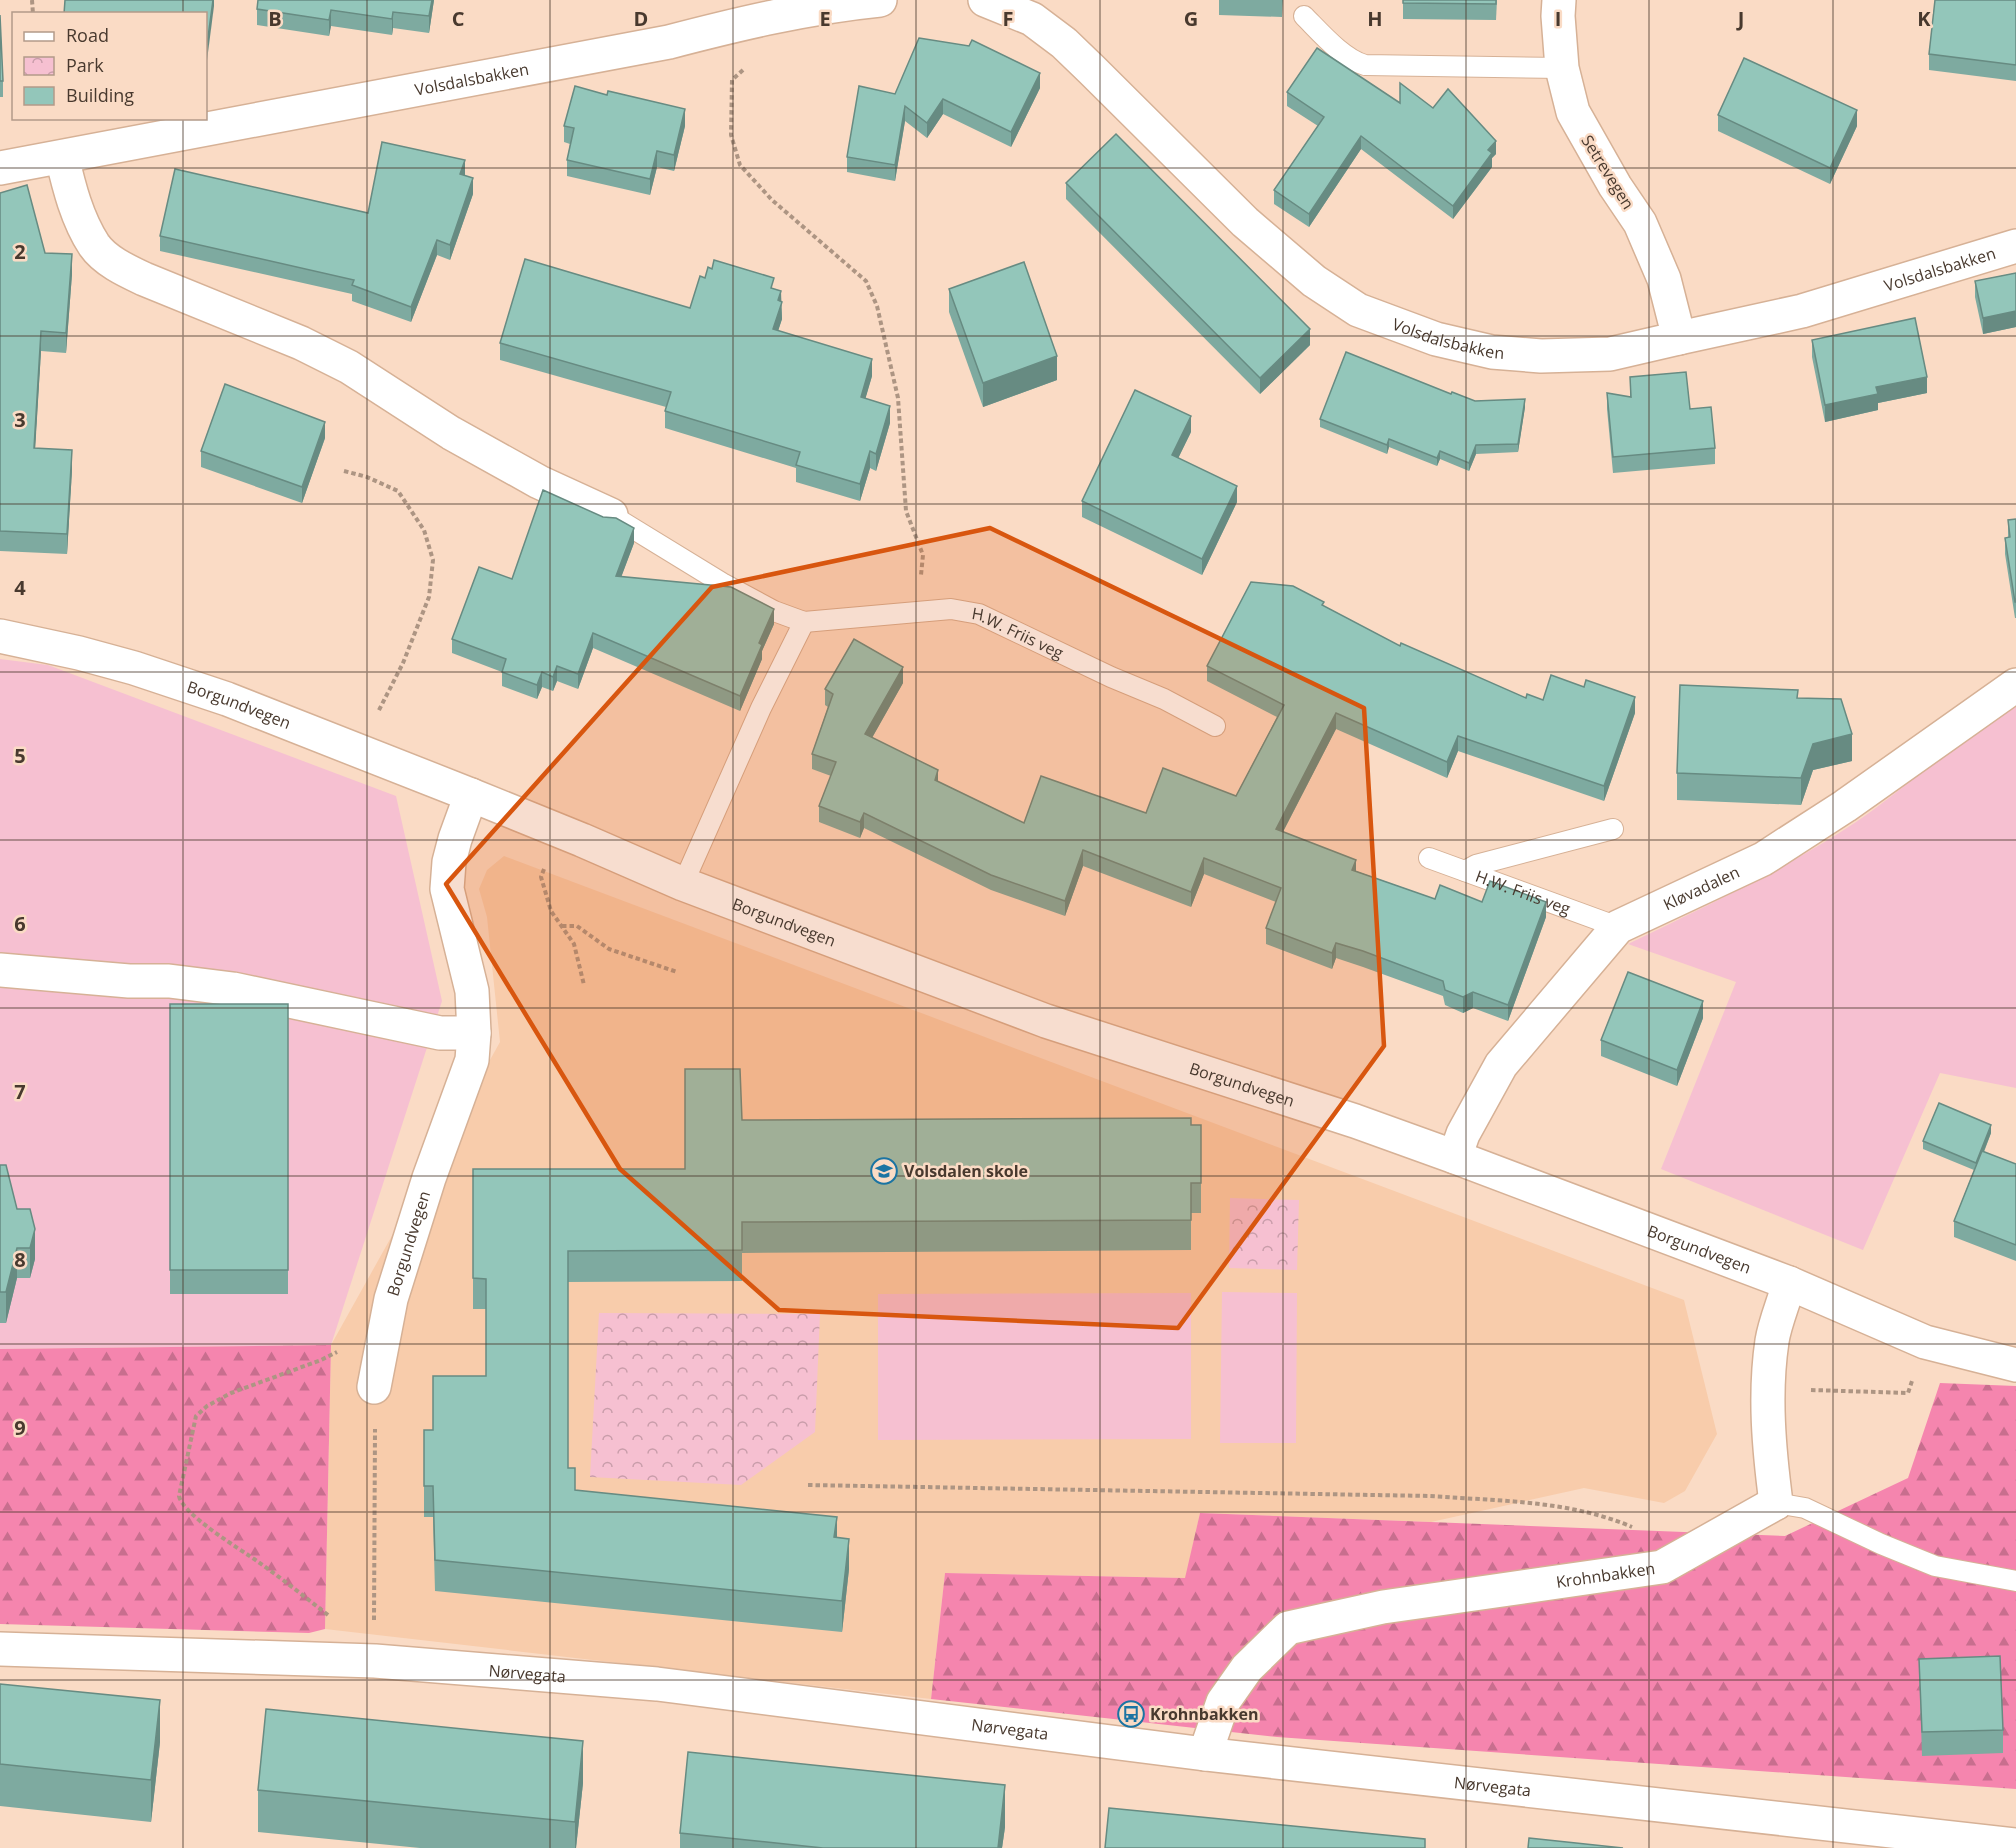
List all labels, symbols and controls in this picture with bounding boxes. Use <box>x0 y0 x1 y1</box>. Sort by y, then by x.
text: B <box>268 5 282 32</box>
text: C <box>452 5 465 32</box>
text: D <box>634 5 648 32</box>
text: E <box>819 5 831 32</box>
text: F <box>1003 5 1013 32</box>
text: G <box>1184 5 1198 32</box>
text: H <box>1367 5 1383 32</box>
text: I <box>1555 5 1561 32</box>
text: J <box>1736 5 1744 32</box>
text: K <box>1917 5 1931 32</box>
legend <box>12 12 207 120</box>
text: Road <box>66 23 109 47</box>
text: Park <box>66 53 104 77</box>
street label: Volsdalsbakken <box>413 58 530 101</box>
text: Building <box>66 83 134 107</box>
street label: Setrevegen <box>1577 131 1639 213</box>
text: 2 <box>14 238 26 265</box>
street label: Volsdalsbakken <box>1881 242 1998 296</box>
street label: Volsdalsbakken <box>1389 313 1505 364</box>
text: 3 <box>14 406 26 433</box>
text: 4 <box>14 574 26 601</box>
street label: H.W. Friis veg <box>970 602 1068 664</box>
street label: Borgundvegen <box>184 675 294 734</box>
text: 5 <box>14 742 26 769</box>
street label: Kløvadalen <box>1660 861 1743 915</box>
street label: H.W. Friis veg <box>1472 865 1574 920</box>
street label: Borgundvegen <box>729 893 839 952</box>
text: 6 <box>14 910 26 937</box>
street label: Borgundvegen <box>1187 1057 1297 1112</box>
text: 7 <box>14 1078 26 1105</box>
school or university icon: Volsdalen skole <box>869 1156 899 1186</box>
place label: Volsdalen skole <box>904 1160 1028 1182</box>
street label: Borgundvegen <box>382 1188 435 1299</box>
street label: Borgundvegen <box>1644 1220 1754 1279</box>
text: 8 <box>14 1246 26 1273</box>
text: 9 <box>14 1414 26 1441</box>
street label: Krohnbakken <box>1555 1557 1657 1593</box>
street label: Nørvegata <box>488 1659 567 1688</box>
bus stop icon: Krohnbakken <box>1116 1699 1146 1729</box>
place label: Krohnbakken <box>1150 1703 1258 1725</box>
street label: Nørvegata <box>970 1713 1050 1745</box>
street label: Nørvegata <box>1453 1771 1532 1802</box>

